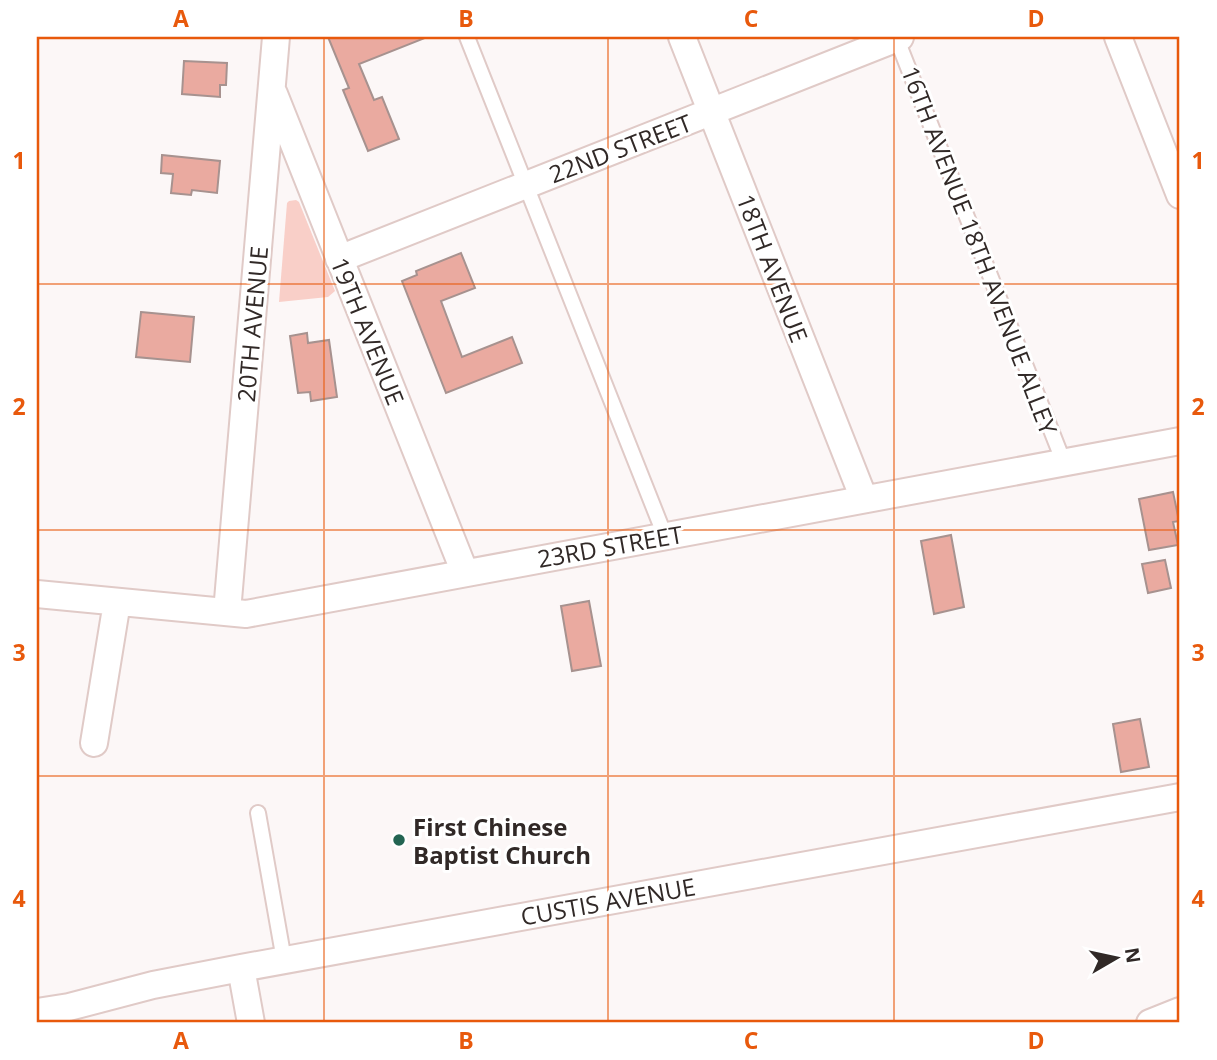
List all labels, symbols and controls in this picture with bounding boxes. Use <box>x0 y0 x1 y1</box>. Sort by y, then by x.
text: A <box>173 2 189 34</box>
text: B <box>458 2 474 34</box>
text: C <box>744 2 758 34</box>
text: D <box>1027 2 1045 34</box>
street label: 16TH AVENUE 18TH AVENUE ALLEY <box>894 61 1066 439</box>
street label: 22ND STREET <box>544 106 696 190</box>
text: 1 <box>12 144 26 176</box>
text: 1 <box>1191 144 1205 176</box>
street label: 18TH AVENUE <box>730 189 816 347</box>
street label: 20TH AVENUE <box>229 245 275 403</box>
street label: 19TH AVENUE <box>323 252 413 410</box>
text: 2 <box>12 390 26 422</box>
text: 2 <box>1191 390 1205 422</box>
street label: 23RD STREET <box>535 517 685 575</box>
text: 3 <box>12 636 26 668</box>
text: 3 <box>1191 636 1205 668</box>
place label: First Chinese Baptist Church <box>413 810 591 871</box>
marker: First Chinese Baptist Church <box>391 832 407 848</box>
street label: CUSTIS AVENUE <box>518 869 698 933</box>
text: 4 <box>12 882 26 914</box>
text: 4 <box>1191 882 1205 914</box>
north arrow <box>1080 923 1150 993</box>
text: N <box>1119 946 1147 965</box>
text: A <box>173 1024 189 1056</box>
text: B <box>458 1024 474 1056</box>
text: C <box>744 1024 758 1056</box>
text: D <box>1027 1024 1045 1056</box>

